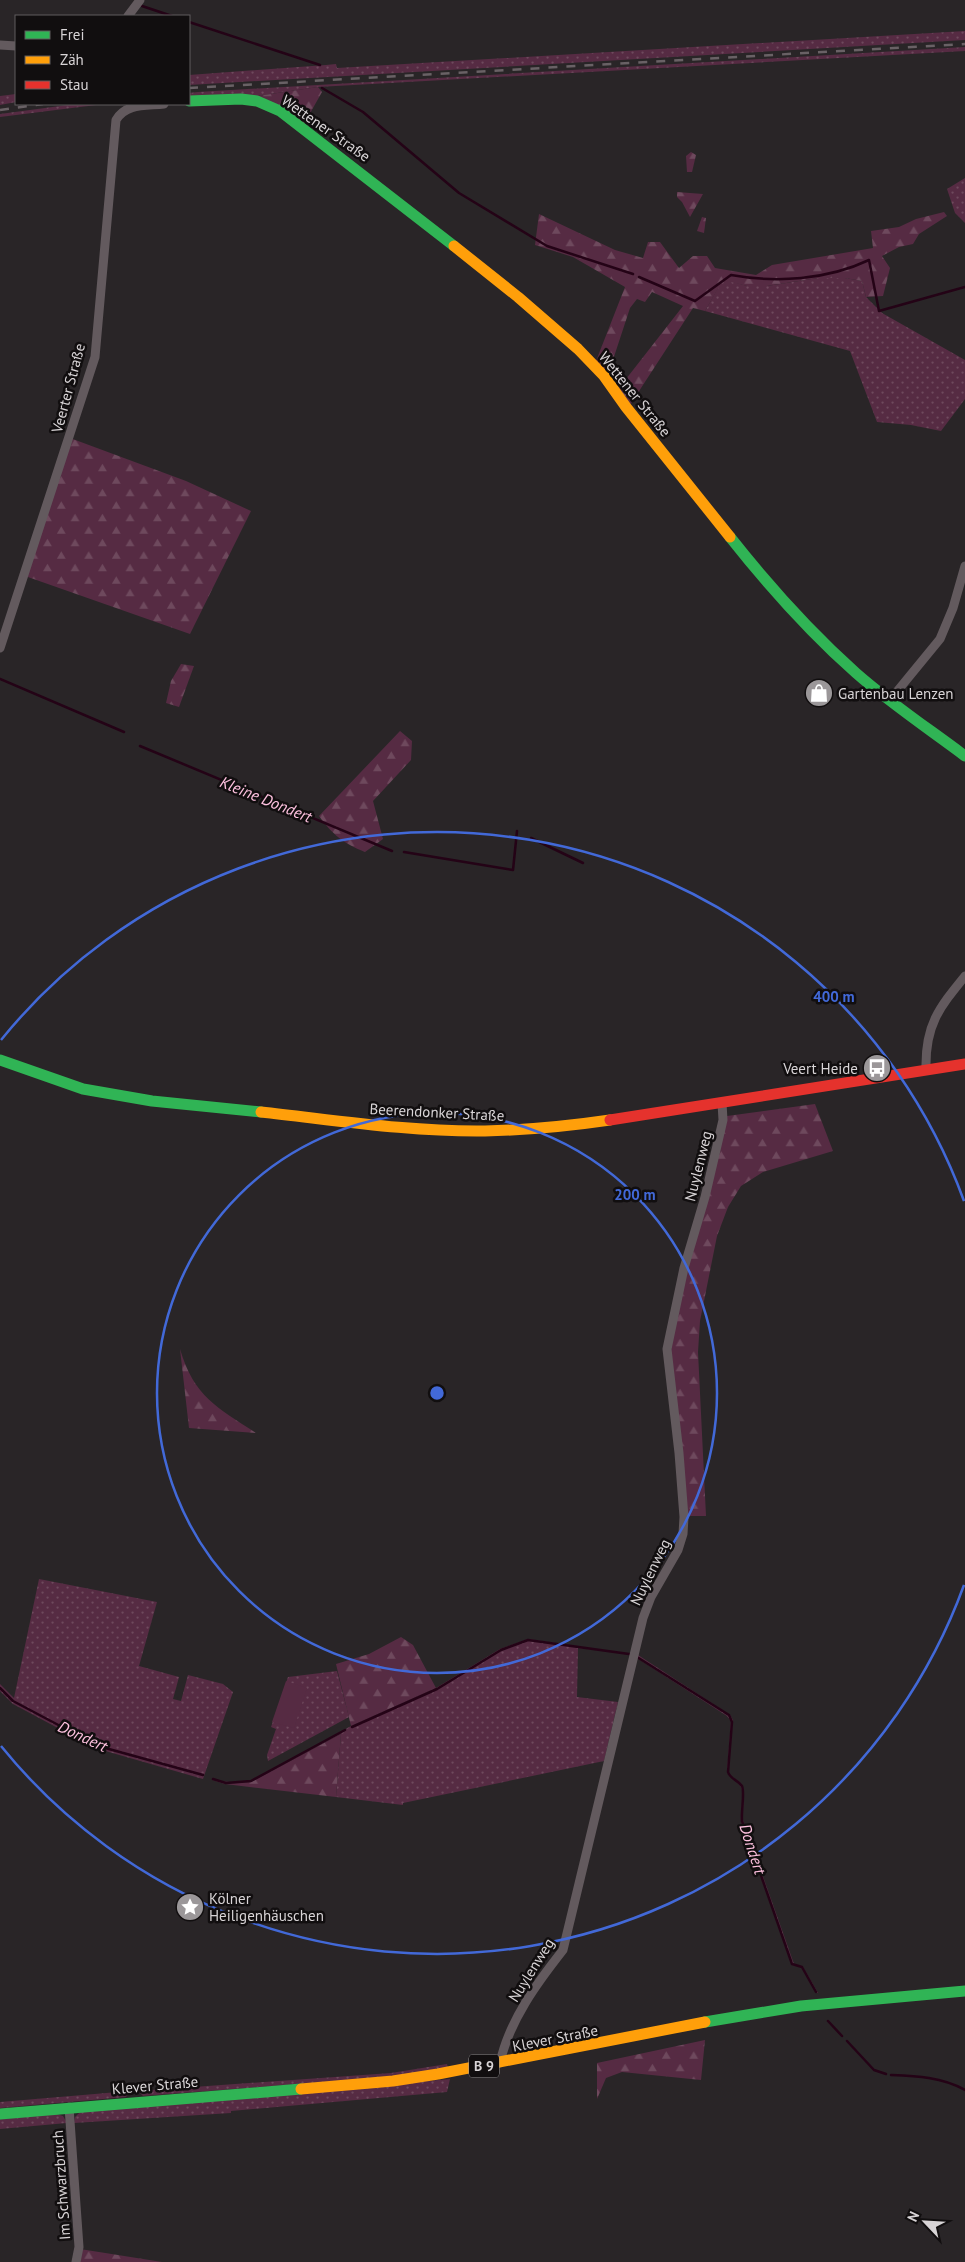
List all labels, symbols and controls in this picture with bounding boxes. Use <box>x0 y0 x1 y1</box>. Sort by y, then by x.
legend <box>15 15 190 105</box>
text: Frei <box>60 25 85 44</box>
text: Zäh <box>60 50 84 69</box>
text: Stau <box>60 75 89 94</box>
street label: Wettener Straße <box>278 90 374 166</box>
street label: Veerter Straße <box>47 341 89 436</box>
street label: Wettener Straße <box>595 348 675 440</box>
shop icon: Gartenbau Lenzen <box>804 678 834 708</box>
place label: Gartenbau Lenzen <box>838 684 954 703</box>
water label: Kleine Dondert <box>217 772 316 827</box>
text: 400 m <box>813 987 855 1006</box>
bus stop icon: Veert Heide <box>862 1053 892 1083</box>
place label: Veert Heide <box>782 1059 858 1078</box>
street label: Beerendonker Straße <box>369 1099 505 1125</box>
street label: Nuylenweg <box>680 1129 716 1203</box>
text: 200 m <box>614 1185 656 1204</box>
centre of rings <box>428 1384 446 1402</box>
street label: Nuylenweg <box>626 1536 674 1608</box>
water label: Dondert <box>55 1716 112 1756</box>
water label: Dondert <box>735 1821 771 1878</box>
place label: Kölner Heiligenhäuschen <box>209 1889 324 1925</box>
place icon: Kölner Heiligenhäuschen <box>175 1892 205 1922</box>
street label: Nuylenweg <box>504 1935 558 2005</box>
street label: Klever Straße <box>511 2020 599 2056</box>
road number: B 9 <box>469 2054 499 2078</box>
street label: Klever Straße <box>111 2072 199 2098</box>
street label: Im Schwarzbruch <box>48 2129 74 2241</box>
north arrow <box>900 2197 950 2247</box>
text: N <box>903 2209 923 2224</box>

